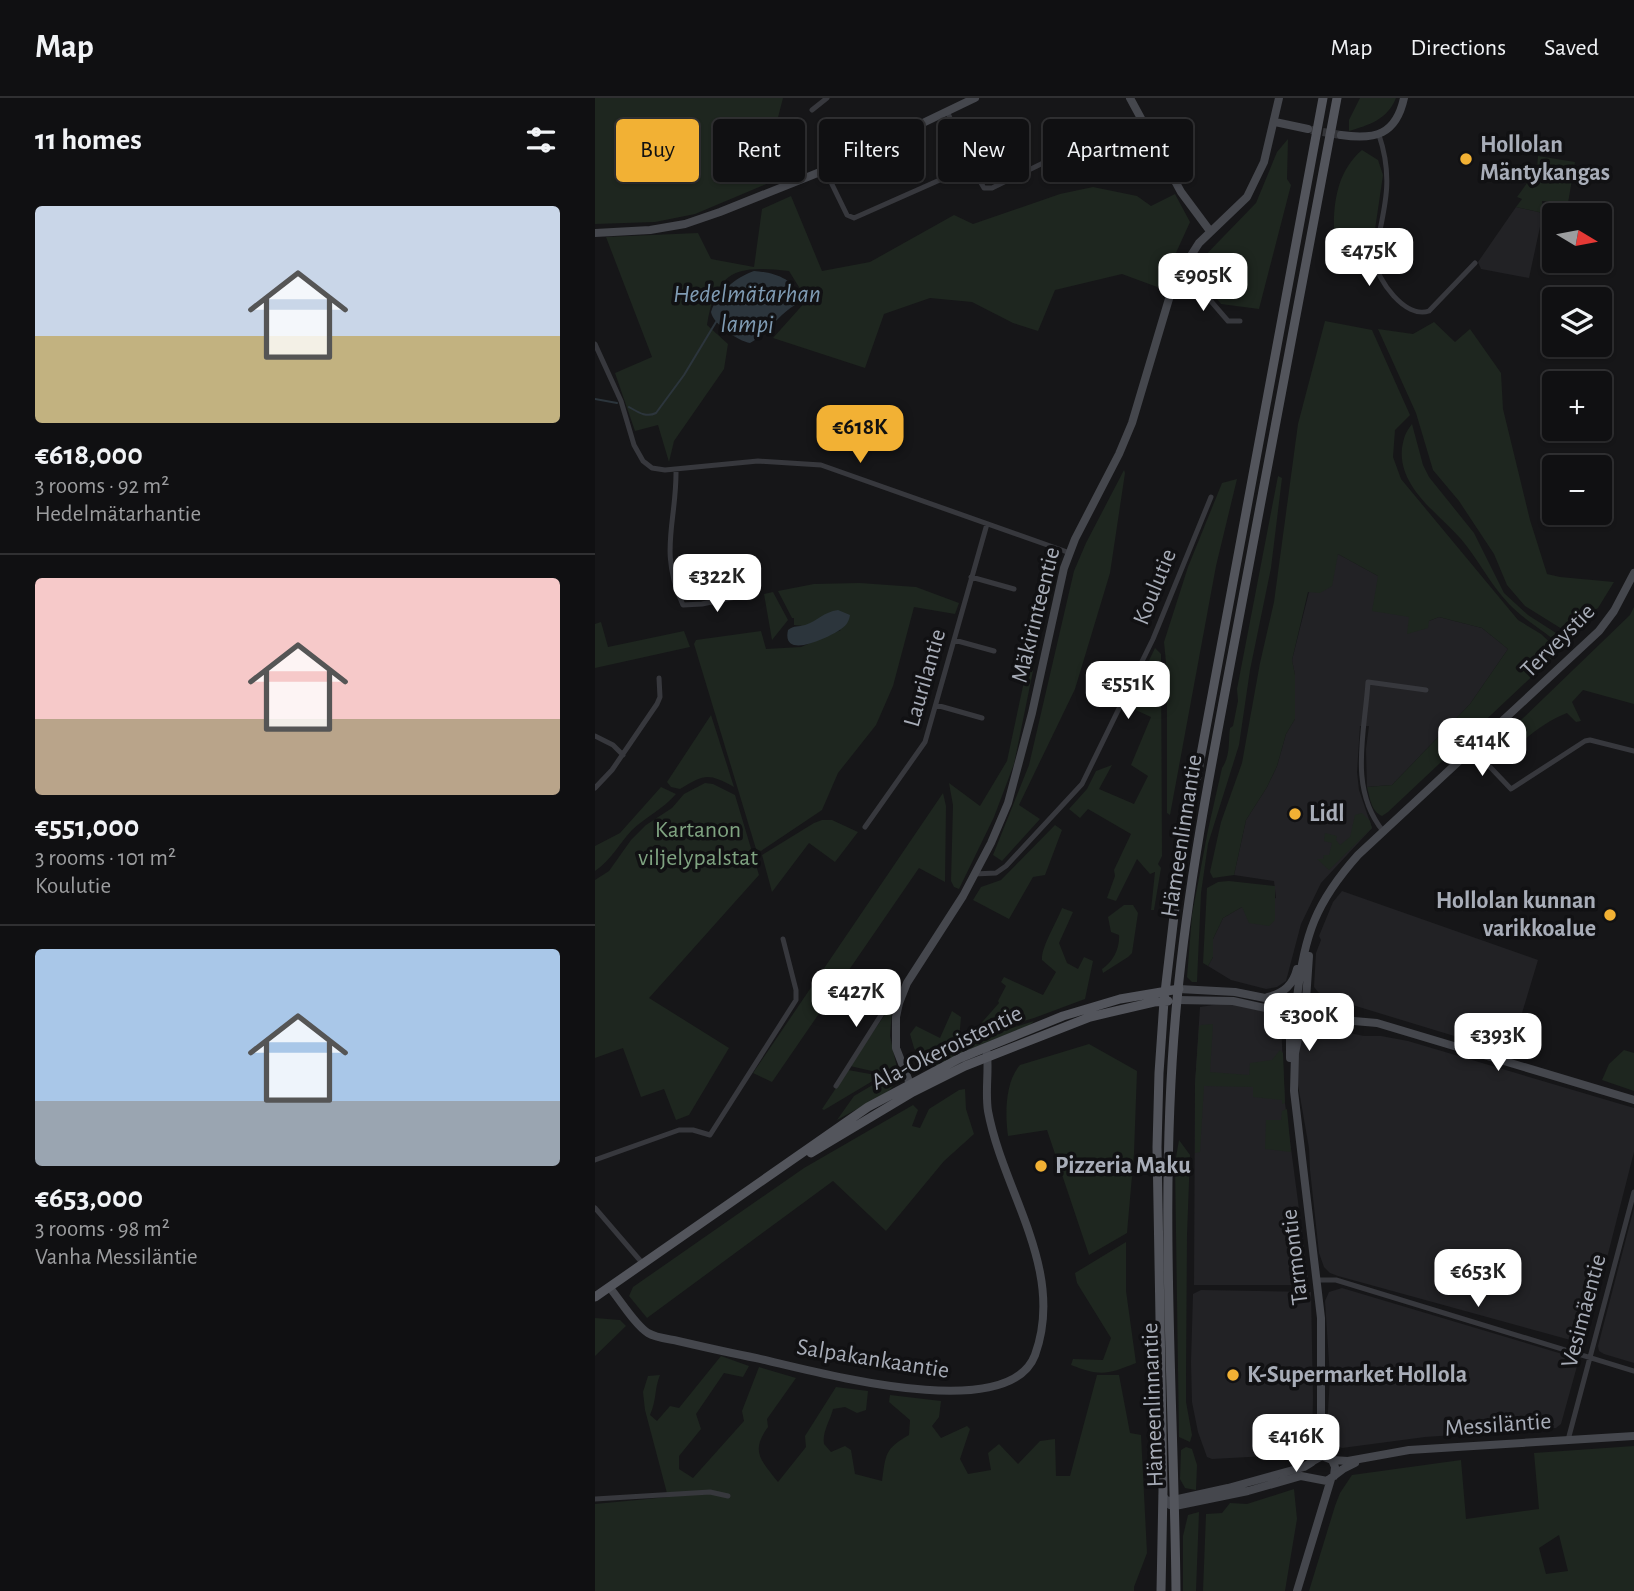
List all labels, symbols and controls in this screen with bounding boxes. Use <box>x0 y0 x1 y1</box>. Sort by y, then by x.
text: Map <box>35 31 94 64</box>
text: Map <box>1330 36 1372 60</box>
text: Directions <box>1410 36 1506 60</box>
text: Saved <box>1544 36 1599 60</box>
chip: Buy <box>616 119 699 182</box>
chip: Rent <box>713 119 805 182</box>
chip: Filters <box>819 119 924 182</box>
chip: New <box>938 119 1029 182</box>
chip: Apartment <box>1043 119 1193 182</box>
icon: filters <box>522 121 560 159</box>
text: 11 homes <box>35 125 142 155</box>
place label: Hollolan Mäntykangas <box>1480 133 1610 185</box>
marker: Hollolan Mäntykangas <box>1458 151 1474 167</box>
north arrow <box>1542 203 1612 273</box>
map controls <box>1542 203 1612 525</box>
pin: €475K <box>1320 228 1418 288</box>
text: €475K <box>1341 239 1397 262</box>
icon: home <box>235 252 361 378</box>
pin: €905K <box>1154 254 1252 313</box>
text: €905K <box>1174 264 1232 287</box>
water label: Hedelmätarhan lampi <box>673 281 821 337</box>
button: layers <box>1542 287 1612 357</box>
button: + <box>1542 371 1612 441</box>
pin: €618K <box>811 406 909 465</box>
text: €618K <box>833 416 887 439</box>
text: €618,000 <box>35 440 143 470</box>
button: − <box>1542 455 1612 525</box>
text: 3 rooms · 92 m² <box>35 475 169 498</box>
text: Hedelmätarhantie <box>35 503 201 526</box>
street label: Mäkirinteentie <box>1008 545 1064 685</box>
street label: Koulutie <box>1129 546 1181 628</box>
pin: €322K <box>668 554 766 614</box>
text: €322K <box>689 565 745 588</box>
street label: Terveystie <box>1516 599 1600 683</box>
icon: home <box>235 624 361 750</box>
street label: Laurilantie <box>900 626 950 730</box>
pin: €551K <box>1079 662 1177 721</box>
text: €551K <box>1102 672 1154 695</box>
pin: €414K <box>1433 718 1531 778</box>
text: €414K <box>1454 729 1510 752</box>
street label: Hämeenlinnantie <box>1157 753 1207 919</box>
place label: Lidl <box>1309 802 1345 826</box>
marker: Lidl <box>1287 806 1303 822</box>
text: €551,000 <box>35 812 140 842</box>
park label: Kartanon viljelypalstat <box>638 818 758 870</box>
text: 3 rooms · 101 m² <box>35 847 176 870</box>
text: Koulutie <box>35 875 111 898</box>
place label: Hollolan kunnan varikkoalue <box>1436 889 1596 941</box>
marker: Hollolan kunnan varikkoalue <box>1602 907 1618 923</box>
pin: €427K <box>807 970 905 1029</box>
text: €427K <box>828 980 884 1003</box>
pin: €300K <box>1260 993 1358 1053</box>
icon: home <box>235 995 361 1121</box>
street label: Ala-Okeroistentie <box>868 1001 1026 1095</box>
text: €300K <box>1280 1004 1338 1027</box>
pin: €393K <box>1449 1014 1547 1073</box>
text: €393K <box>1470 1024 1526 1047</box>
place label: Pizzeria Maku <box>1055 1154 1191 1178</box>
marker: Pizzeria Maku <box>1033 1158 1049 1174</box>
text: €653,000 <box>35 1183 143 1213</box>
street label: Tarmontie <box>1277 1208 1313 1306</box>
text: 3 rooms · 98 m² <box>35 1218 170 1241</box>
text: Vanha Messiläntie <box>35 1246 198 1269</box>
pin: €653K <box>1429 1250 1527 1309</box>
street label: Vesimäentie <box>1557 1252 1611 1370</box>
text: €653K <box>1450 1260 1506 1283</box>
street label: Hämeenlinnantie <box>1138 1322 1168 1488</box>
street label: Salpakankaantie <box>795 1335 951 1383</box>
place label: K-Supermarket Hollola <box>1247 1363 1467 1387</box>
marker: K-Supermarket Hollola <box>1225 1367 1241 1383</box>
street label: Messiläntie <box>1444 1409 1552 1441</box>
pin: €416K <box>1247 1414 1345 1474</box>
text: €416K <box>1268 1425 1324 1448</box>

